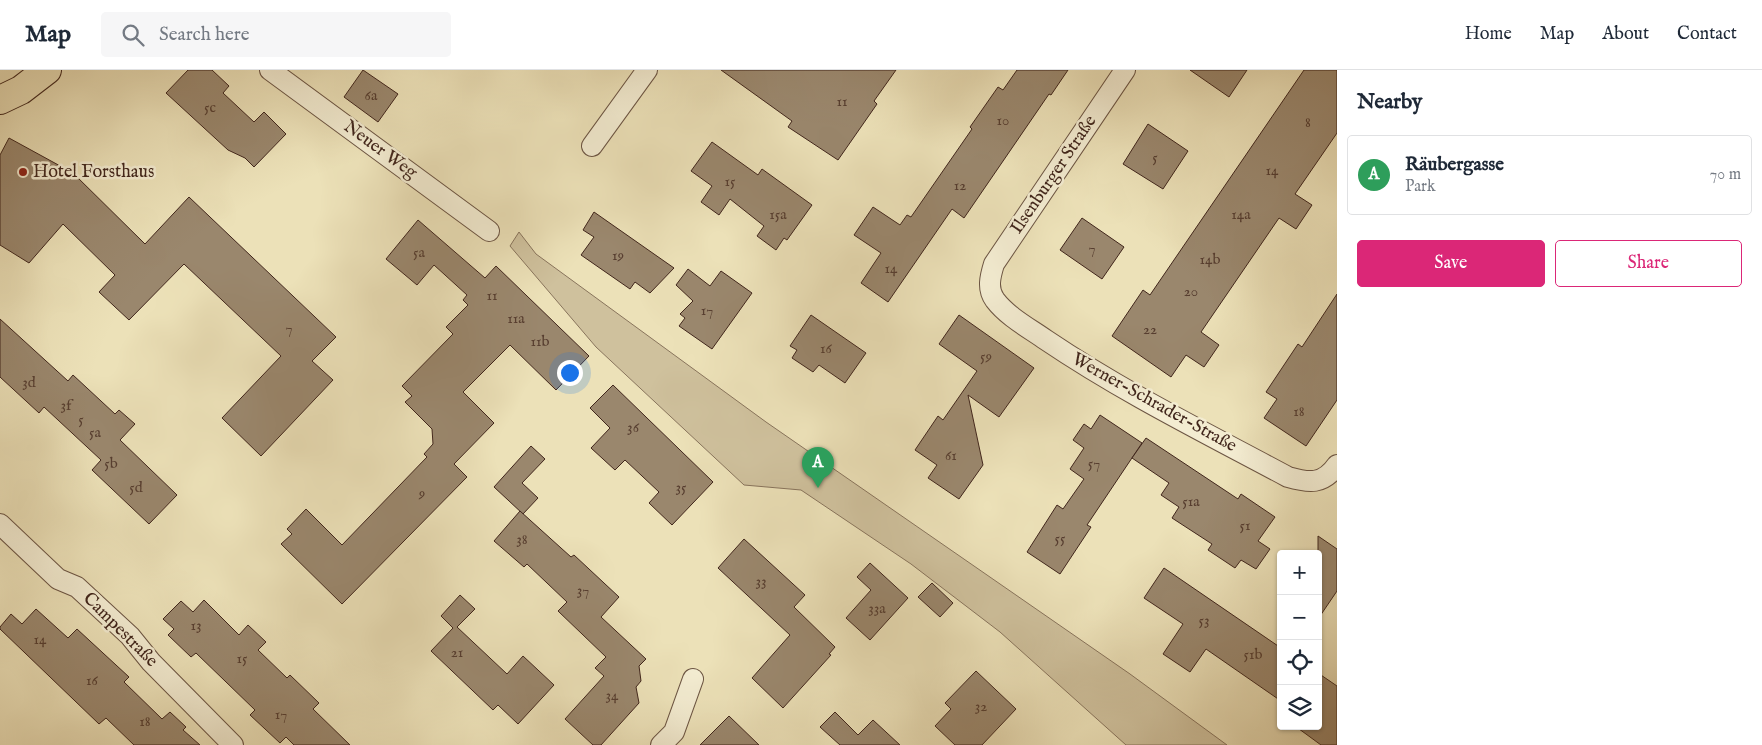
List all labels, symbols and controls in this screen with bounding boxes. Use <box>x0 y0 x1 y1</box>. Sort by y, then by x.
search box <box>101 12 451 57</box>
text: Map <box>25 19 71 50</box>
icon: search <box>119 21 147 49</box>
text: Search here <box>159 23 250 47</box>
text: Home <box>1465 23 1512 46</box>
text: Map <box>1540 23 1574 46</box>
text: About <box>1602 23 1649 46</box>
text: Contact <box>1677 23 1737 46</box>
house number: 6a <box>365 86 378 105</box>
text: Nearby <box>1357 89 1422 116</box>
house number: 11 <box>836 92 848 111</box>
house number: 5c <box>204 98 216 117</box>
house number: 10 <box>997 111 1009 130</box>
street label: Ilsenburger Straße <box>1006 111 1102 239</box>
house number: 8 <box>1305 113 1311 132</box>
street label: Neuer Weg <box>339 115 422 185</box>
house number: 5 <box>1152 148 1158 167</box>
text: Räubergasse <box>1405 153 1504 177</box>
place label: Hotel Forsthaus <box>33 161 154 184</box>
house number: 14 <box>1266 161 1279 180</box>
text: A <box>1369 165 1379 185</box>
text: 70 m <box>1710 165 1741 185</box>
marker: Hotel Forsthaus <box>17 166 29 178</box>
house number: 15 <box>724 172 736 191</box>
house number: 12 <box>954 176 966 195</box>
text: Park <box>1405 177 1435 197</box>
house number: 15a <box>769 205 787 224</box>
house number: 14a <box>1231 205 1251 224</box>
house number: 7 <box>1088 239 1096 258</box>
button: Save <box>1357 240 1545 287</box>
button: Share <box>1555 240 1742 287</box>
house number: 5a <box>413 243 425 262</box>
house number: 19 <box>612 246 624 265</box>
house number: 14b <box>1200 250 1220 269</box>
house number: 14 <box>885 259 898 278</box>
house number: 20 <box>1184 282 1198 301</box>
house number: 11 <box>486 286 498 305</box>
house number: 17 <box>701 301 713 320</box>
house number: 11a <box>507 309 525 328</box>
house number: 7 <box>285 319 293 338</box>
house number: 22 <box>1143 320 1157 339</box>
house number: 11b <box>530 332 550 351</box>
house number: 16 <box>820 339 833 358</box>
house number: 59 <box>980 347 992 366</box>
street label: Werner-Schrader-Straße <box>1068 348 1240 458</box>
your location <box>557 360 583 386</box>
house number: 3d <box>22 373 37 392</box>
house number: 3f <box>60 396 74 415</box>
house number: 18 <box>1293 402 1305 421</box>
house number: 5 <box>78 410 84 429</box>
house number: 36 <box>627 418 640 437</box>
house number: 5a <box>89 423 101 442</box>
house number: 61 <box>945 446 957 465</box>
pin: A <box>802 447 834 488</box>
house number: 5b <box>104 454 118 473</box>
house number: 57 <box>1088 454 1100 473</box>
house number: 5d <box>129 478 144 497</box>
house number: 35 <box>675 478 687 497</box>
house number: 9 <box>418 484 425 503</box>
house number: 51a <box>1182 492 1200 511</box>
house number: 51 <box>1239 516 1251 535</box>
house number: 55 <box>1055 529 1066 548</box>
house number: 38 <box>516 530 528 549</box>
map controls <box>1277 550 1322 730</box>
button: + <box>1277 550 1322 595</box>
house number: 33 <box>755 572 767 591</box>
house number: 37 <box>577 581 589 600</box>
street label: Campestraße <box>78 588 162 672</box>
button: − <box>1277 595 1322 640</box>
house number: 33a <box>868 599 886 618</box>
house number: 53 <box>1198 611 1210 630</box>
house number: 13 <box>190 616 202 635</box>
house number: 14 <box>34 630 47 649</box>
button: locate <box>1277 640 1322 685</box>
house number: 21 <box>451 643 463 662</box>
house number: 51b <box>1243 645 1263 664</box>
house number: 15 <box>236 649 248 668</box>
house number: 16 <box>86 671 99 690</box>
button: layers <box>1277 685 1322 730</box>
house number: 34 <box>606 686 619 705</box>
house number: 32 <box>975 697 987 716</box>
house number: 17 <box>275 705 287 724</box>
house number: 18 <box>139 712 151 731</box>

